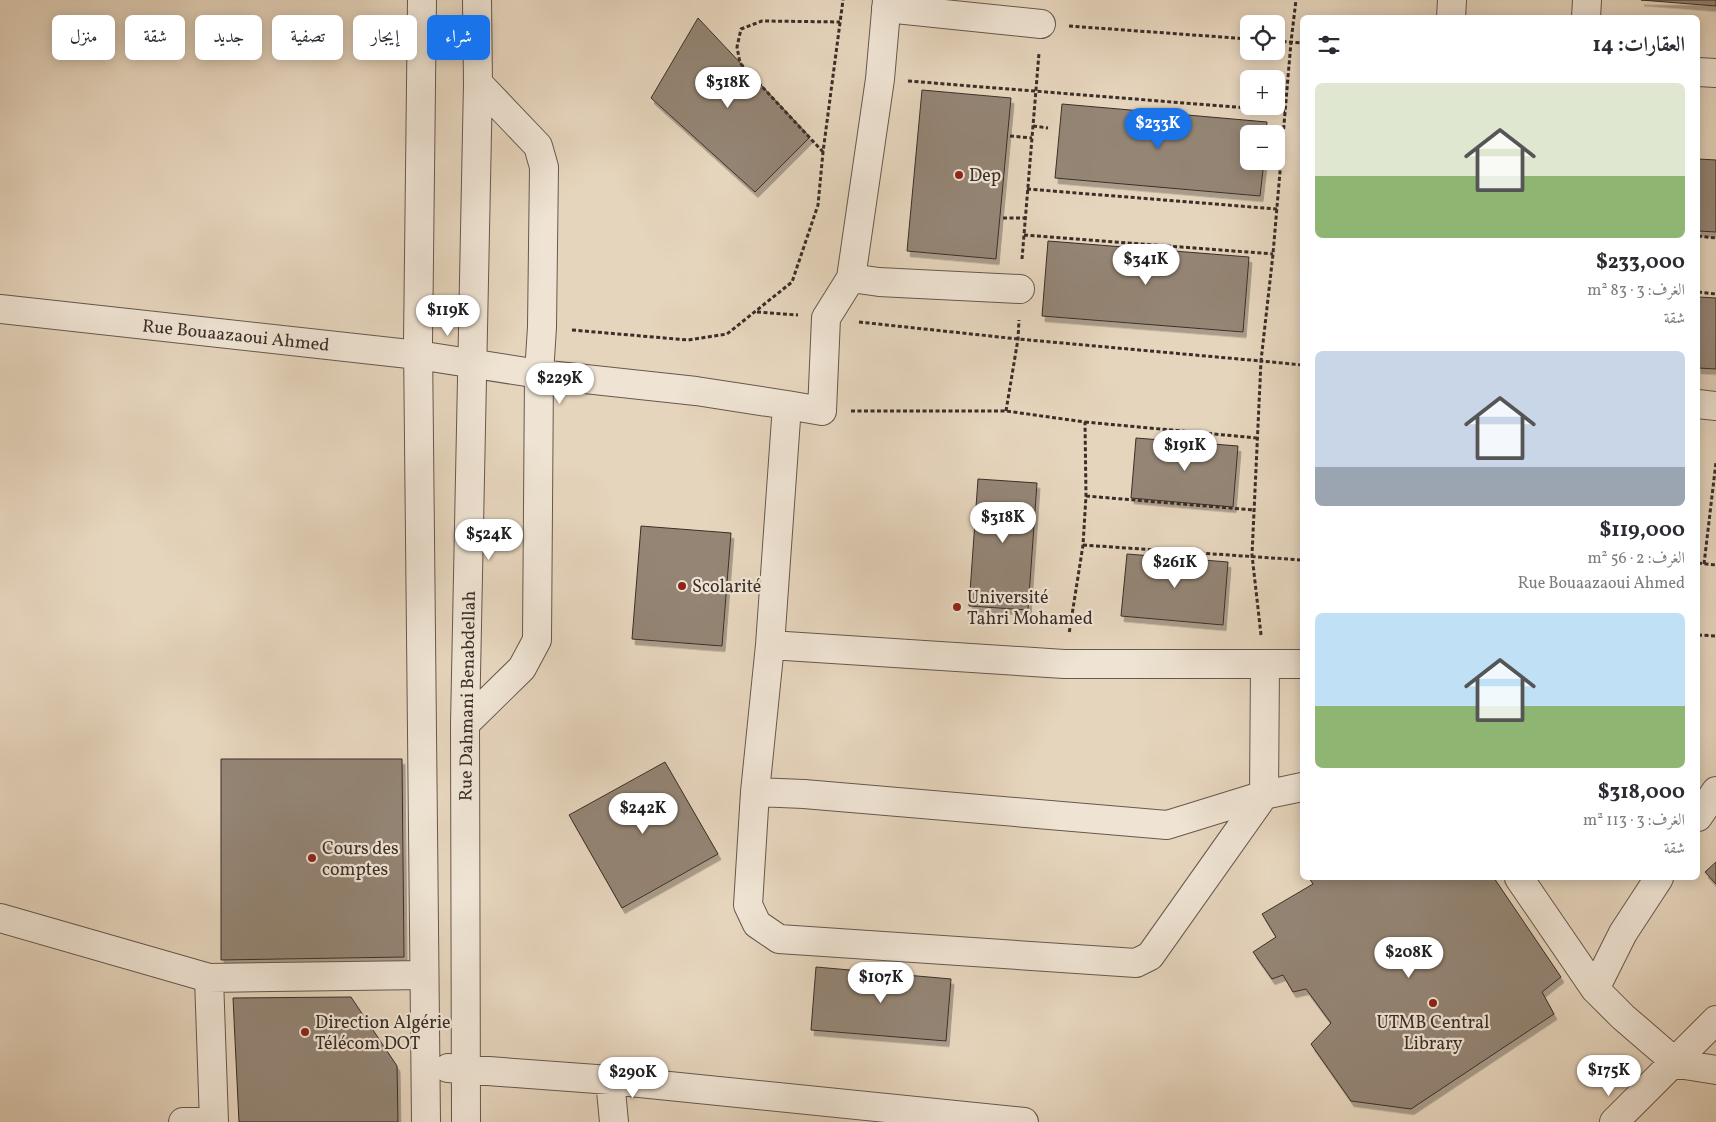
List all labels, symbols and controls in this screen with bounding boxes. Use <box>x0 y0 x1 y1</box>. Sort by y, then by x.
chip: منزل <box>52 15 115 60</box>
chip: شقة <box>125 15 185 60</box>
chip: جديد <box>195 15 262 60</box>
chip: تصفية <box>272 15 343 60</box>
chip: إيجار <box>353 15 417 60</box>
chip: شراء <box>427 15 490 60</box>
map controls <box>1240 15 1285 170</box>
button: locate <box>1240 15 1285 60</box>
icon: filters <box>1315 31 1343 59</box>
text: العقارات: 14 <box>1593 31 1685 60</box>
pin: $318K <box>693 66 763 109</box>
button: + <box>1240 70 1285 115</box>
text: $318K <box>706 72 750 94</box>
pin: $233K <box>1123 108 1193 150</box>
text: $233K <box>1136 113 1180 135</box>
icon: home <box>1455 115 1545 205</box>
button: − <box>1240 125 1285 170</box>
place label: Dep <box>969 164 1001 189</box>
marker: Dep <box>953 169 965 181</box>
pin: $341K <box>1111 244 1181 286</box>
text: $233,000 <box>1596 248 1685 277</box>
text: $341K <box>1124 249 1168 271</box>
text: الغرف: 3 · 83 m² <box>1587 280 1685 302</box>
pin: $119K <box>413 294 483 337</box>
text: $119K <box>427 300 469 322</box>
text: شقة <box>1664 308 1685 330</box>
street label: Rue Bouaazaoui Ahmed <box>141 314 331 359</box>
pin: $229K <box>525 362 595 405</box>
text: $229K <box>537 368 583 390</box>
icon: home <box>1455 383 1545 473</box>
pin: $191K <box>1150 430 1220 472</box>
text: $191K <box>1164 435 1206 457</box>
pin: $318K <box>968 502 1038 544</box>
text: $318K <box>981 507 1025 529</box>
text: $119,000 <box>1600 516 1685 545</box>
pin: $524K <box>454 518 524 561</box>
text: $524K <box>466 524 512 546</box>
pin: $261K <box>1140 546 1210 589</box>
text: الغرف: 2 · 56 m² <box>1587 548 1685 570</box>
text: $261K <box>1153 552 1197 574</box>
text: Rue Bouaazaoui Ahmed <box>1518 573 1685 595</box>
place label: Scolarité <box>692 575 761 600</box>
marker: Scolarité <box>676 580 688 592</box>
place label: Université Tahri Mohamed <box>967 586 1093 632</box>
street label: Rue Dahmani Benabdellah <box>454 590 483 801</box>
marker: Université Tahri Mohamed <box>951 601 963 613</box>
icon: home <box>1455 645 1545 735</box>
text: $318,000 <box>1598 778 1685 807</box>
pin: $242K <box>608 792 678 835</box>
text: $242K <box>620 798 666 820</box>
text: الغرف: 3 · 113 m² <box>1583 810 1685 832</box>
place label: Cours des comptes <box>322 837 399 883</box>
text: شقة <box>1664 838 1685 860</box>
marker: Cours des comptes <box>306 852 318 864</box>
pin: $208K <box>1374 936 1444 979</box>
text: $208K <box>1385 942 1433 964</box>
pin: $107K <box>846 962 916 1004</box>
text: $107K <box>859 967 903 989</box>
marker: UTMB Central Library <box>1427 997 1439 1009</box>
place label: Direction Algérie Télécom DOT <box>315 1011 451 1057</box>
place label: UTMB Central Library <box>1377 1011 1489 1057</box>
marker: Direction Algérie Télécom DOT <box>299 1026 311 1038</box>
pin: $175K <box>1574 1054 1644 1097</box>
pin: $290K <box>598 1056 668 1099</box>
text: $175K <box>1588 1060 1630 1082</box>
text: $290K <box>609 1062 657 1084</box>

